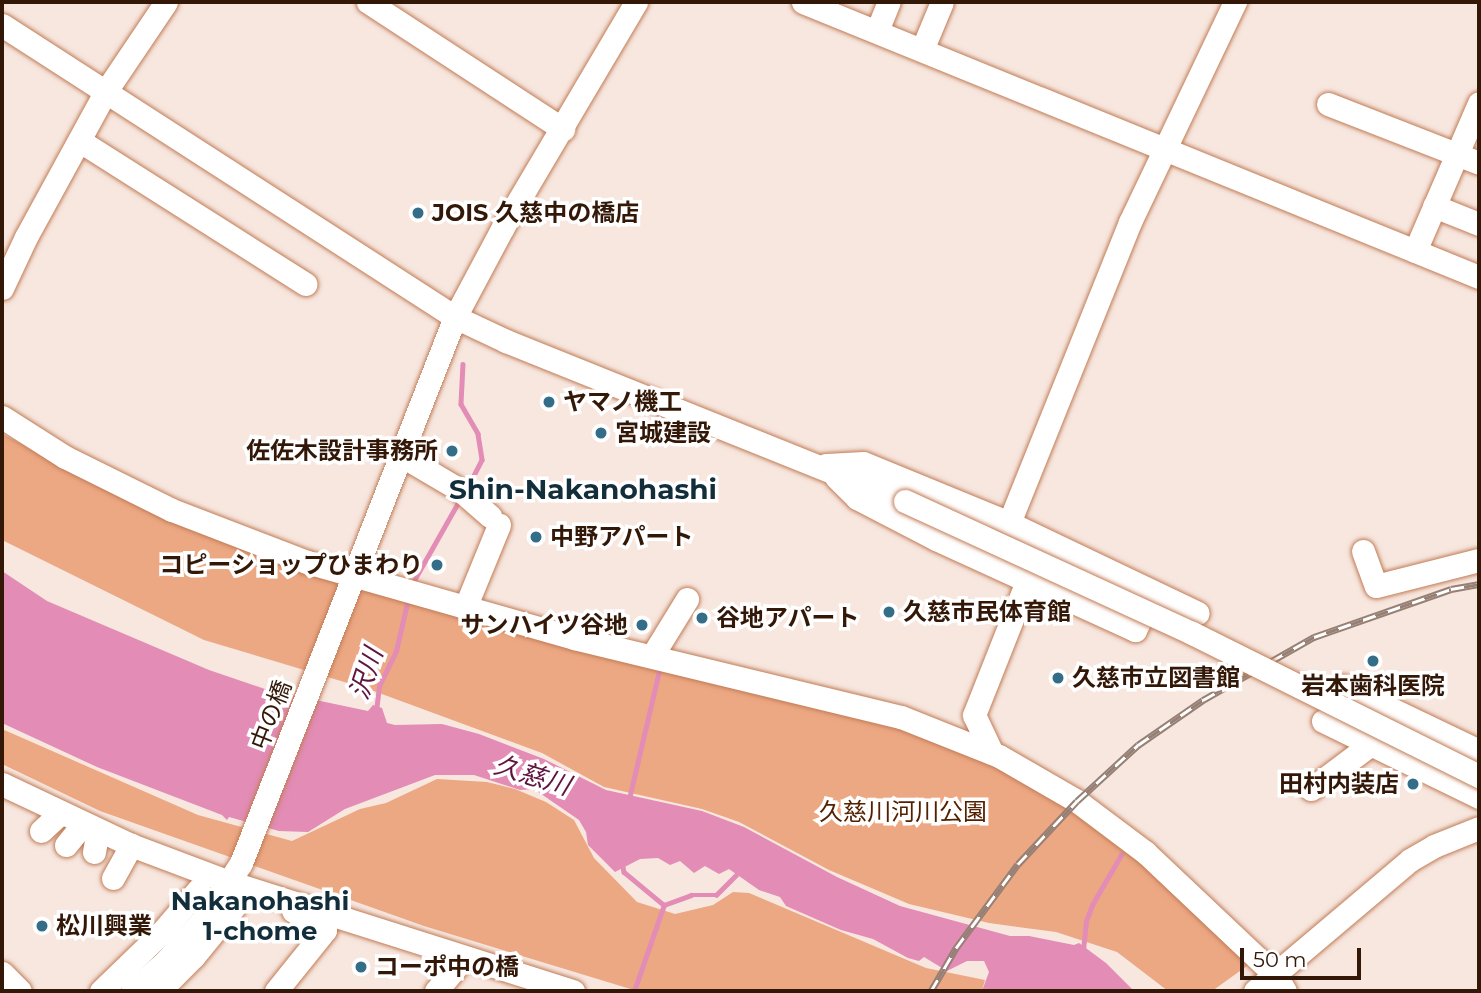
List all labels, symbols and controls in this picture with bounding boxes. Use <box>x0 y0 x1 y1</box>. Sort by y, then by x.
place label: JOIS 久慈中の橋店 <box>432 199 639 227</box>
marker: JOIS 久慈中の橋店 <box>410 205 426 221</box>
place label: ヤマノ機工 <box>563 388 683 416</box>
marker: ヤマノ機工 <box>541 394 557 410</box>
place label: 宮城建設 <box>615 419 711 447</box>
marker: 宮城建設 <box>593 425 609 441</box>
place label: 佐佐木設計事務所 <box>246 437 438 465</box>
marker: 佐佐木設計事務所 <box>444 443 460 459</box>
district label: Shin-Nakanohashi <box>449 472 717 506</box>
place label: 中野アパート <box>550 523 694 551</box>
marker: 中野アパート <box>528 529 544 545</box>
place label: コピーショップひまわり <box>159 551 423 579</box>
marker: コピーショップひまわり <box>429 557 445 573</box>
place label: 久慈市民体育館 <box>903 598 1071 626</box>
place label: 谷地アパート <box>716 604 860 632</box>
marker: 久慈市民体育館 <box>881 604 897 620</box>
marker: 谷地アパート <box>694 610 710 626</box>
place label: サンハイツ谷地 <box>460 611 628 639</box>
marker: サンハイツ谷地 <box>634 617 650 633</box>
water label: 沢川 <box>344 644 390 704</box>
marker: 岩本歯科医院 <box>1365 653 1381 669</box>
place label: 久慈市立図書館 <box>1072 664 1240 692</box>
marker: 久慈市立図書館 <box>1050 670 1066 686</box>
place label: 岩本歯科医院 <box>1301 672 1445 700</box>
street label: 中の橋 <box>245 676 297 754</box>
water label: 久慈川 <box>490 750 574 802</box>
place label: 田村内装店 <box>1279 770 1399 798</box>
marker: 田村内装店 <box>1405 776 1421 792</box>
park label: 久慈川河川公園 <box>819 798 987 826</box>
district label: Nakanohashi 1-chome <box>171 886 349 948</box>
place label: 松川興業 <box>56 912 152 940</box>
marker: 松川興業 <box>34 918 50 934</box>
scale bar <box>1243 934 1364 978</box>
text: 50 m <box>1253 947 1307 972</box>
place label: コーポ中の橋 <box>375 953 519 981</box>
marker: コーポ中の橋 <box>353 959 369 975</box>

